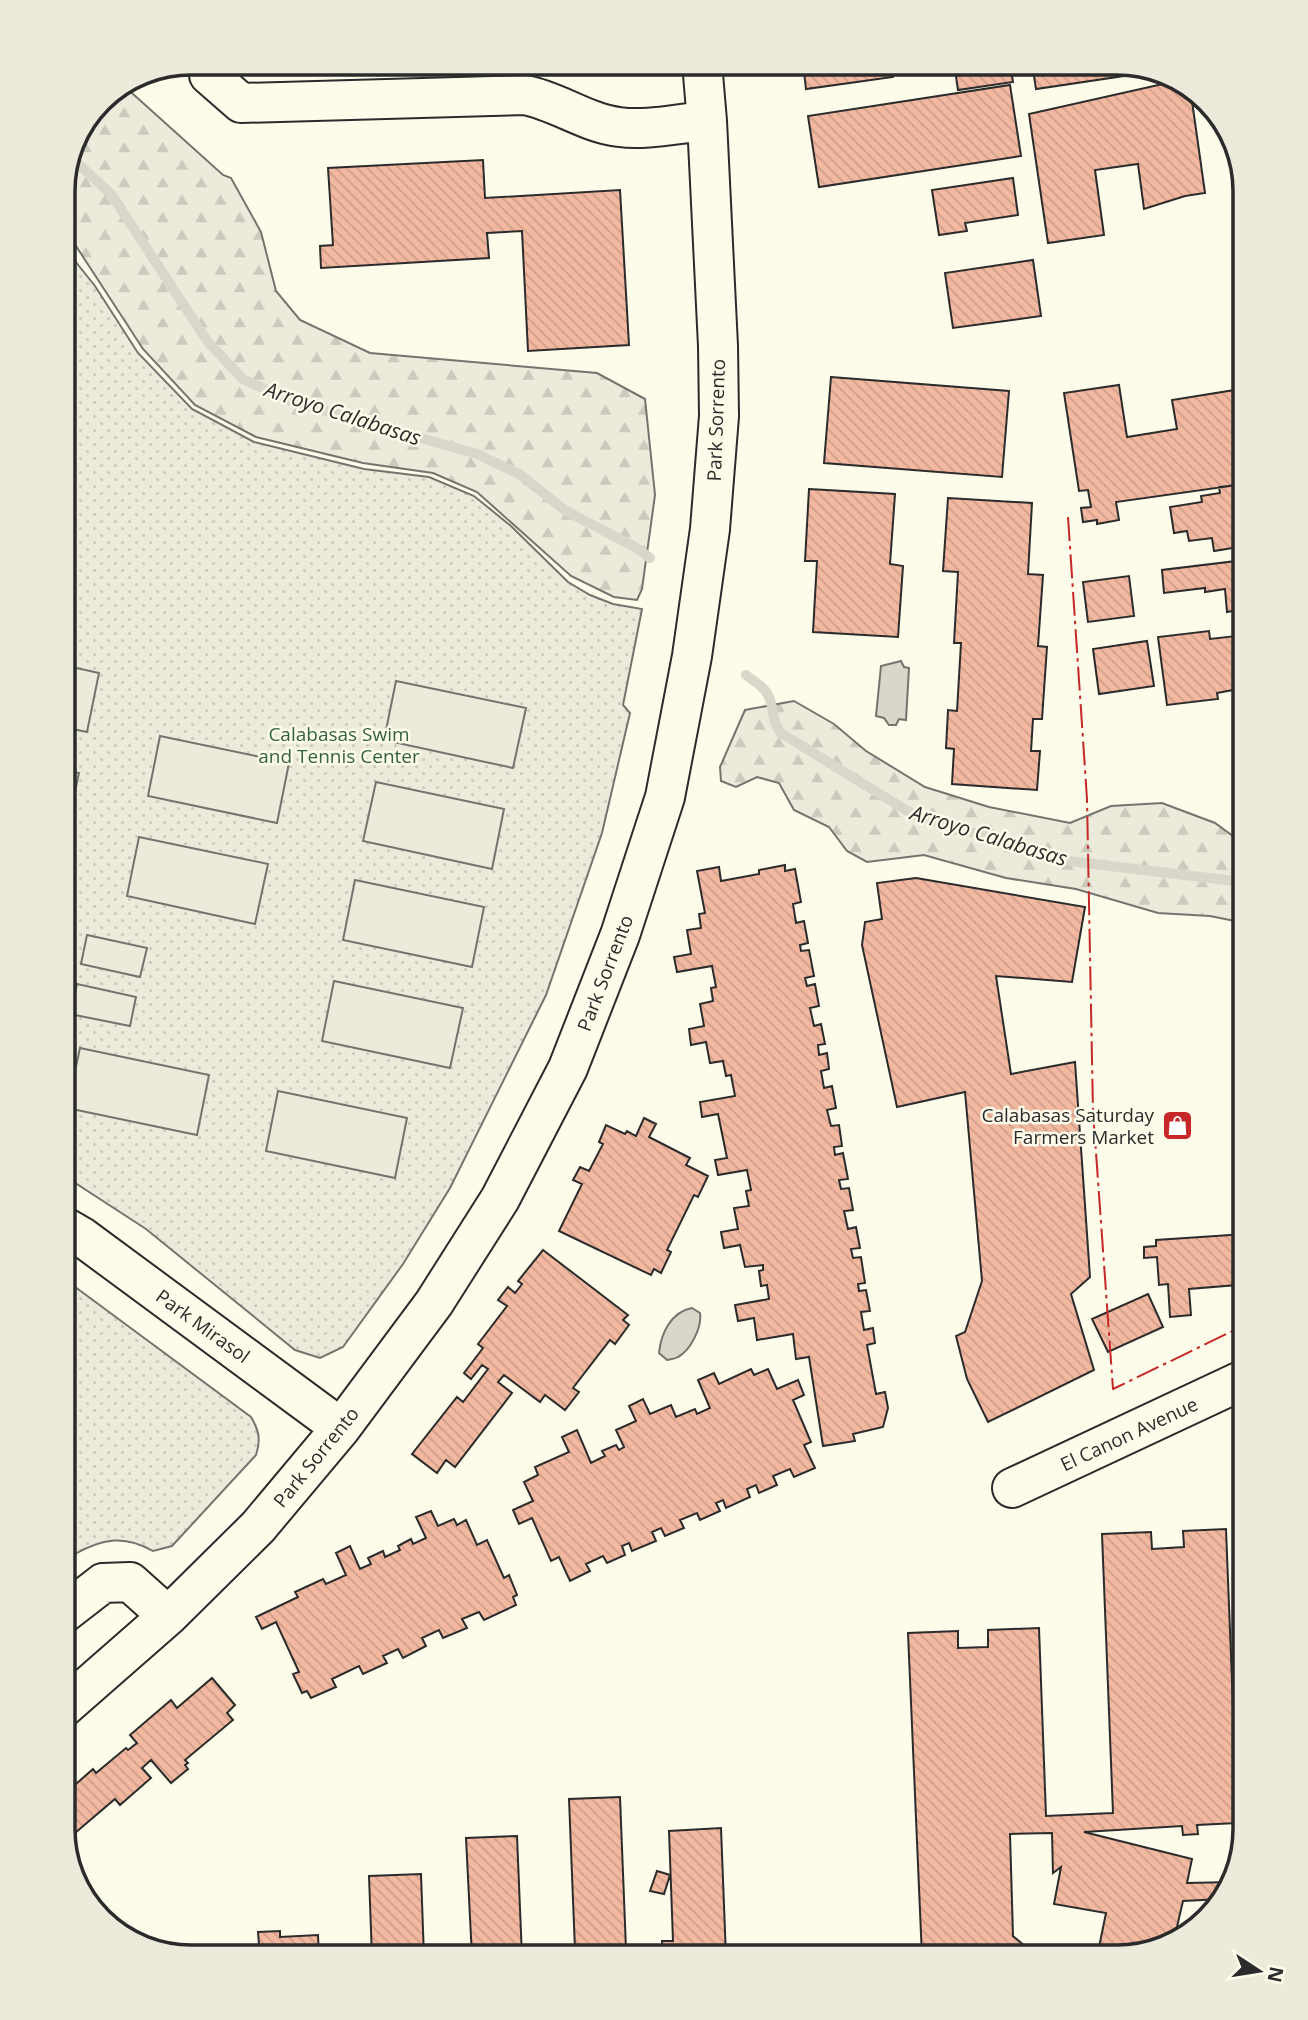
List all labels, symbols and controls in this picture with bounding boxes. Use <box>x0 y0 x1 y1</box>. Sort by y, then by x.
street label: Park Sorrento <box>701 358 731 482</box>
water label: Arroyo Calabasas <box>259 374 425 451</box>
park label: Calabasas Swim and Tennis Center <box>258 721 420 769</box>
water label: Arroyo Calabasas <box>905 797 1071 872</box>
street label: Park Sorrento <box>571 911 639 1035</box>
place label: Calabasas Saturday Farmers Market <box>981 1102 1154 1150</box>
shop icon: Calabasas Saturday Farmers Market <box>1160 1109 1194 1143</box>
street label: Park Mirasol <box>151 1283 255 1369</box>
street label: El Canon Avenue <box>1056 1391 1202 1477</box>
street label: Park Sorrento <box>267 1401 365 1513</box>
north arrow <box>1224 1936 1294 2006</box>
text: N <box>1261 1964 1290 1985</box>

